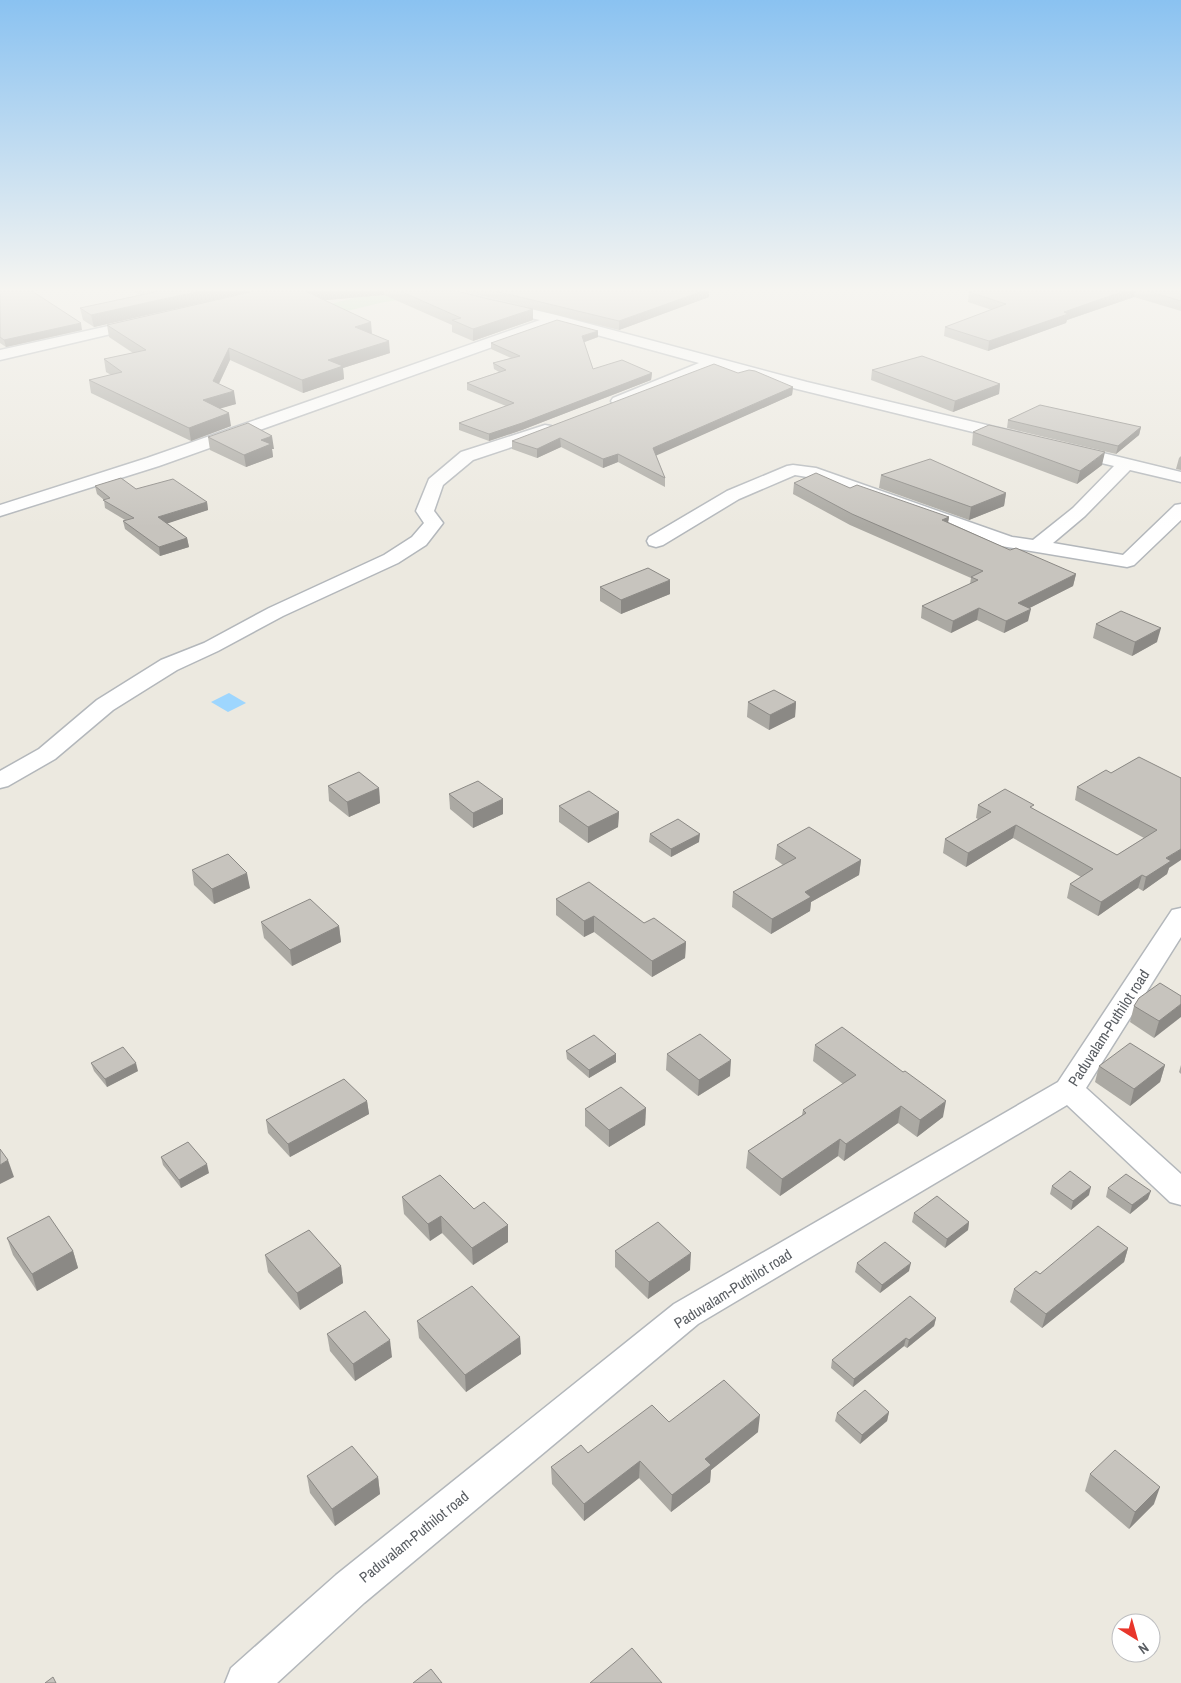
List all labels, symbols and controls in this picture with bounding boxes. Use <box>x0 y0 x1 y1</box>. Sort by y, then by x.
street label: Paduvalam-Puthilot road <box>1063 965 1154 1090</box>
street label: Paduvalam-Puthilot road <box>670 1244 796 1333</box>
street label: Paduvalam-Puthilot road <box>354 1486 473 1587</box>
north arrow <box>1111 1613 1161 1663</box>
text: N <box>1135 1639 1153 1658</box>

